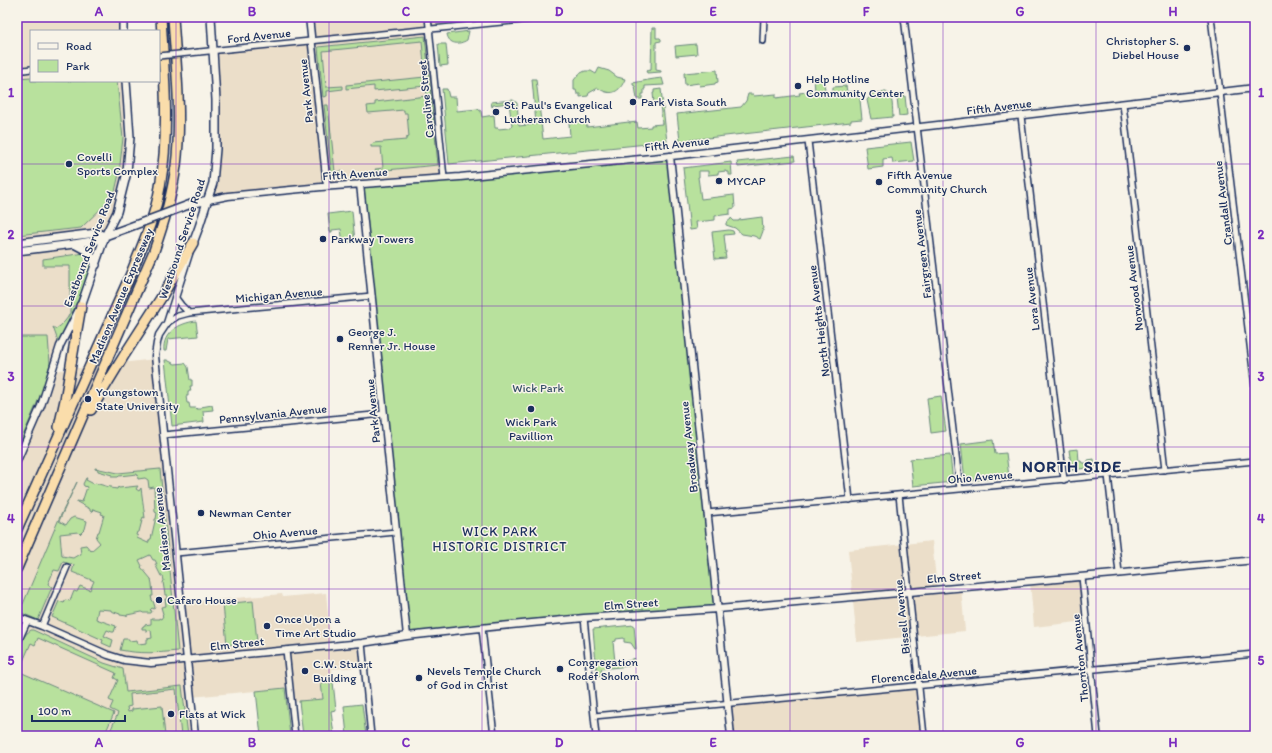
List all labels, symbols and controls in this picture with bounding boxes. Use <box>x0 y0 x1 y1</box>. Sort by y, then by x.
text: A <box>94 4 104 19</box>
text: B <box>248 4 257 19</box>
text: C <box>402 4 411 19</box>
text: D <box>555 4 564 19</box>
text: E <box>709 4 717 19</box>
text: F <box>863 4 870 19</box>
text: G <box>1016 4 1025 19</box>
text: H <box>1169 4 1178 19</box>
street label: Ford Avenue <box>226 26 292 46</box>
legend <box>30 30 160 82</box>
place label: Christopher S. Diebel House <box>1106 34 1179 62</box>
text: Road <box>66 39 92 53</box>
marker: Christopher S. Diebel House <box>1182 43 1192 53</box>
street label: Park Avenue <box>296 58 316 124</box>
text: Park <box>66 59 90 73</box>
street label: Caroline Street <box>415 59 437 139</box>
place label: Help Hotline Community Center <box>806 72 904 100</box>
marker: Help Hotline Community Center <box>793 81 803 91</box>
text: 1 <box>8 85 14 100</box>
text: 1 <box>1258 85 1264 100</box>
place label: Park Vista South <box>641 95 727 109</box>
street label: Fifth Avenue <box>966 96 1033 118</box>
marker: Park Vista South <box>628 97 638 107</box>
place label: St. Paul's Evangelical Lutheran Church <box>504 98 613 126</box>
marker: St. Paul's Evangelical Lutheran Church <box>491 107 501 117</box>
street label: Fifth Avenue <box>644 134 710 154</box>
place label: Covelli Sports Complex <box>77 150 158 178</box>
marker: Covelli Sports Complex <box>64 159 74 169</box>
street label: Crandall Avenue <box>1211 160 1235 246</box>
street label: Fifth Avenue <box>322 165 388 183</box>
place label: Fifth Avenue Community Church <box>887 168 988 196</box>
place label: MYCAP <box>727 174 766 188</box>
marker: MYCAP <box>714 176 724 186</box>
street label: Westbound Service Road <box>156 177 208 301</box>
marker: Fifth Avenue Community Church <box>874 177 884 187</box>
street label: Eastbound Service Road <box>60 189 118 309</box>
street label: Fairgreen Avenue <box>910 208 934 299</box>
street label: Madison Avenue Expressway <box>86 226 156 366</box>
text: 2 <box>8 227 15 242</box>
text: 2 <box>1258 227 1265 242</box>
place label: Parkway Towers <box>331 232 414 246</box>
marker: Parkway Towers <box>318 234 328 244</box>
street label: Norwood Avenue <box>1122 244 1146 332</box>
street label: North Heights Avenue <box>805 264 833 378</box>
street label: Lora Avenue <box>1021 266 1043 331</box>
street label: Michigan Avenue <box>235 284 323 306</box>
place label: George J. Renner Jr. House <box>348 325 436 353</box>
marker: George J. Renner Jr. House <box>335 334 345 344</box>
text: 3 <box>7 369 15 384</box>
text: 3 <box>1257 369 1265 384</box>
street label: Park Avenue <box>363 378 383 444</box>
park label: Wick Park <box>512 381 565 395</box>
place label: Youngstown State University <box>96 385 179 413</box>
marker: Youngstown State University <box>83 394 93 404</box>
street label: Broadway Avenue <box>677 400 701 493</box>
street label: Pennsylvania Avenue <box>218 401 328 427</box>
marker: Wick Park Pavillion <box>526 404 536 414</box>
place label: Wick Park Pavillion <box>505 415 558 443</box>
district label: NORTH SIDE <box>1022 457 1122 476</box>
street label: Ohio Avenue <box>947 467 1013 487</box>
street label: Madison Avenue <box>151 486 173 571</box>
place label: Newman Center <box>209 506 292 520</box>
marker: Newman Center <box>196 508 206 518</box>
text: 4 <box>7 511 15 526</box>
text: 4 <box>1257 511 1265 526</box>
street label: Ohio Avenue <box>252 523 318 543</box>
district label: WICK PARK HISTORIC DISTRICT <box>432 524 568 554</box>
street label: Elm Street <box>926 568 982 586</box>
street label: Bissell Avenue <box>891 579 913 655</box>
place label: Cafaro House <box>167 593 237 607</box>
marker: Cafaro House <box>154 595 164 605</box>
street label: Elm Street <box>603 595 659 613</box>
place label: Once Upon a Time Art Studio <box>275 612 356 640</box>
street label: Thornton Avenue <box>1068 613 1092 703</box>
marker: Once Upon a Time Art Studio <box>262 621 272 631</box>
street label: Elm Street <box>209 634 265 654</box>
text: 5 <box>8 653 15 668</box>
text: 5 <box>1258 653 1265 668</box>
place label: Congregation Rodef Sholom <box>568 655 640 683</box>
place label: C.W. Stuart Building <box>313 657 373 685</box>
street label: Florencedale Avenue <box>870 663 978 687</box>
place label: Nevels Temple Church of God in Christ <box>427 664 542 692</box>
marker: Congregation Rodef Sholom <box>555 664 565 674</box>
marker: C.W. Stuart Building <box>300 666 310 676</box>
marker: Nevels Temple Church of God in Christ <box>414 673 424 683</box>
scale bar <box>32 697 125 723</box>
text: 100 m <box>38 704 71 718</box>
place label: Flats at Wick <box>179 707 246 721</box>
marker: Flats at Wick <box>166 709 176 719</box>
text: A <box>94 735 104 750</box>
text: B <box>248 735 257 750</box>
text: C <box>402 735 411 750</box>
text: D <box>555 735 564 750</box>
text: E <box>709 735 717 750</box>
text: F <box>863 735 870 750</box>
text: G <box>1016 735 1025 750</box>
text: H <box>1169 735 1178 750</box>

